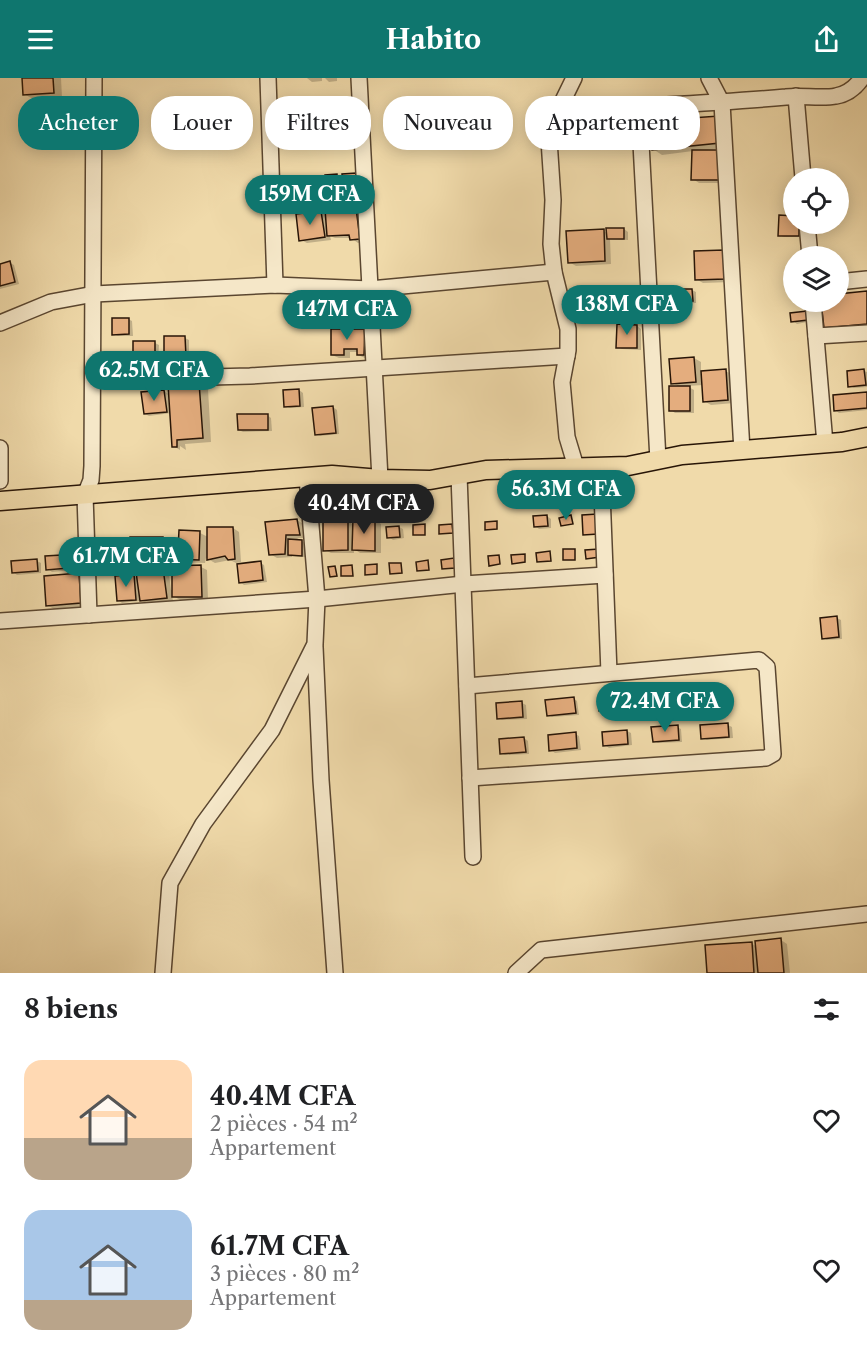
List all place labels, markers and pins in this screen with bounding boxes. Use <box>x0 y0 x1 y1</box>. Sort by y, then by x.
pin: 159M CFA <box>248 175 372 226</box>
pin: 138M CFA <box>565 285 689 336</box>
pin: 147M CFA <box>285 290 409 341</box>
pin: 62.5M CFA <box>85 351 223 402</box>
pin: 56.3M CFA <box>497 470 635 521</box>
pin: 40.4M CFA <box>295 484 433 535</box>
pin: 61.7M CFA <box>57 537 195 588</box>
pin: 72.4M CFA <box>596 682 734 733</box>

